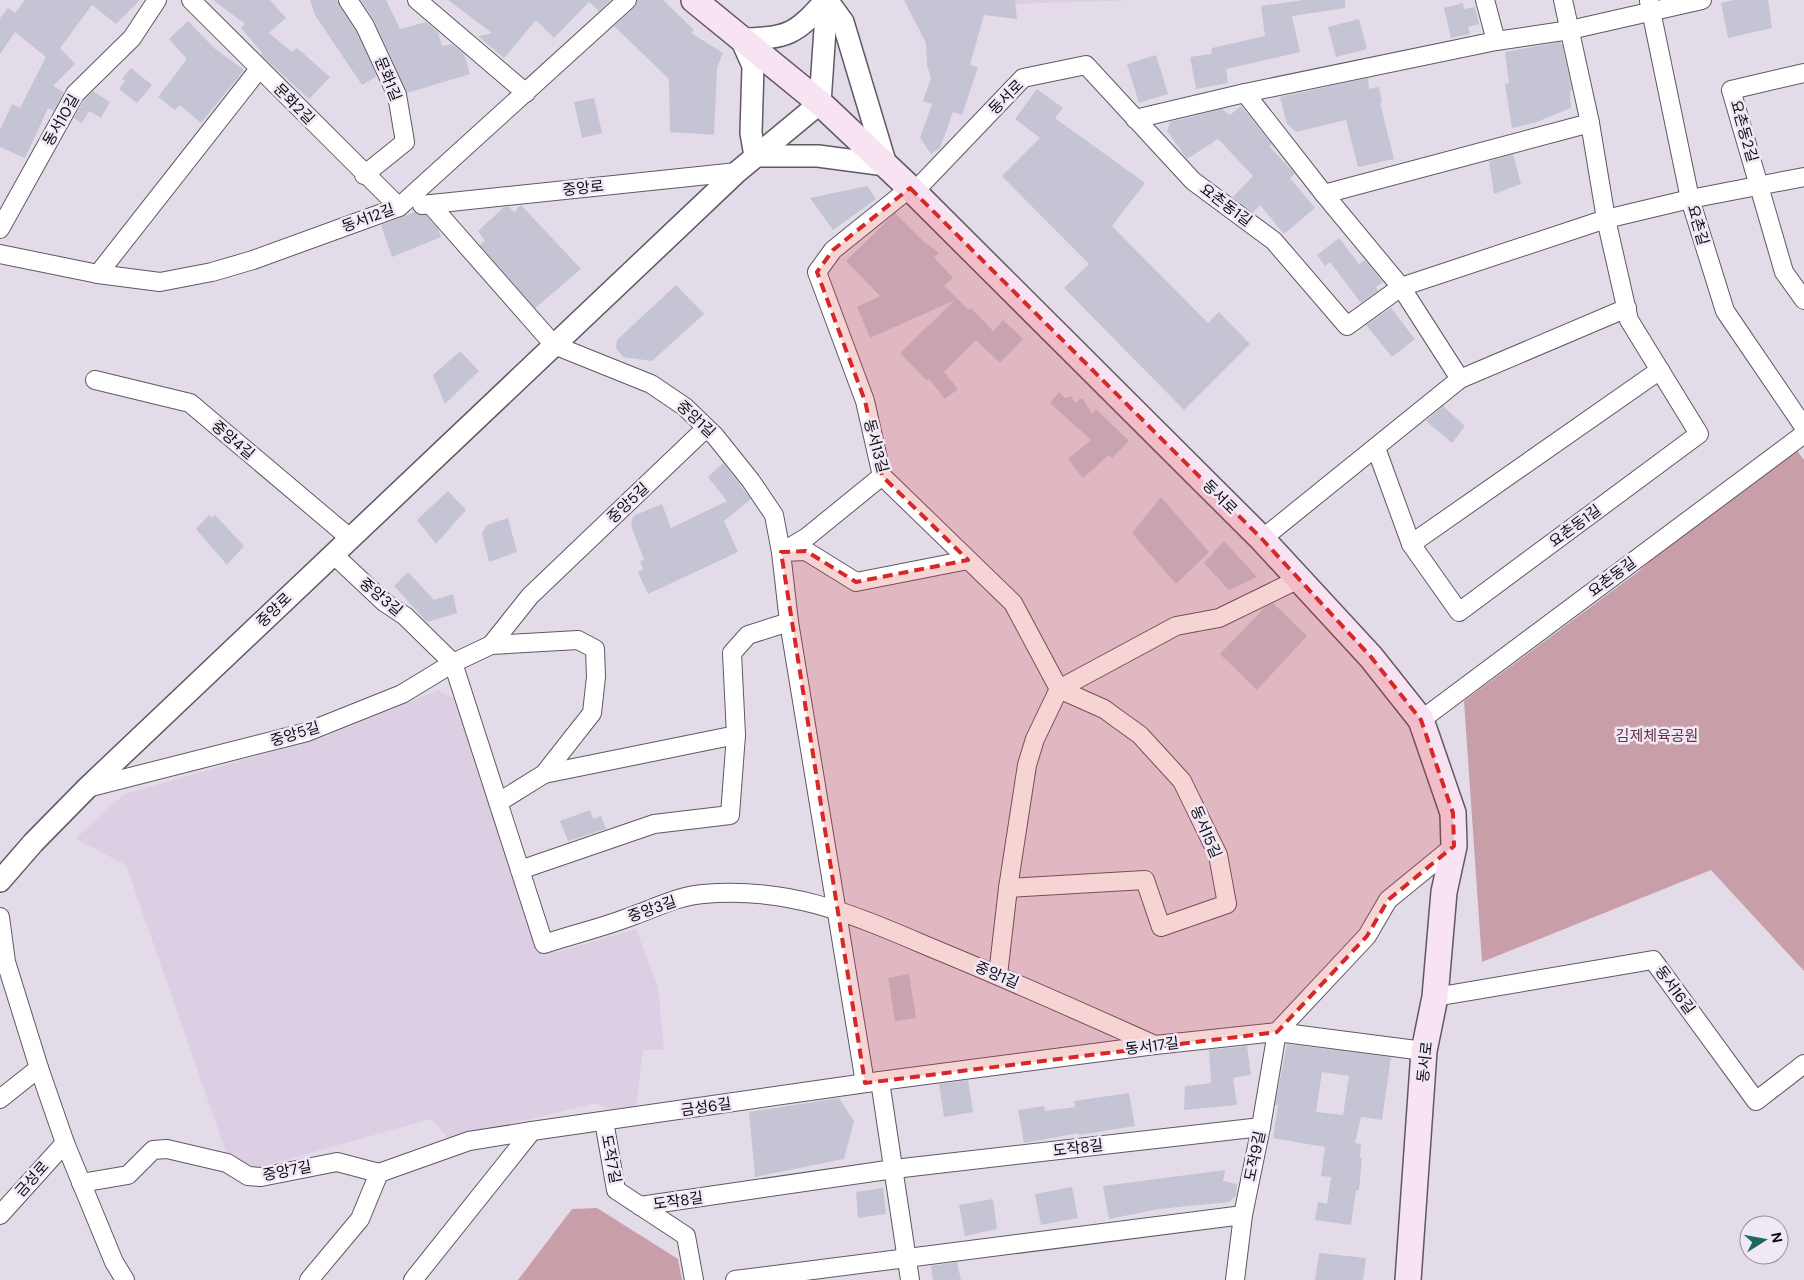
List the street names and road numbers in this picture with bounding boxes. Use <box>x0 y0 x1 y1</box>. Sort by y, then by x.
street label: 문화1길 <box>370 54 406 104</box>
street label: 동서로 <box>984 75 1028 119</box>
street label: 문화2길 <box>269 79 319 129</box>
street label: 동서10길 <box>38 91 84 149</box>
street label: 요촌동2길 <box>1726 98 1762 164</box>
street label: 중앙로 <box>561 176 605 200</box>
street label: 요촌동1길 <box>1196 179 1256 231</box>
street label: 동서12길 <box>339 199 397 237</box>
street label: 요촌길 <box>1683 202 1713 248</box>
street label: 중앙1길 <box>672 396 720 442</box>
street label: 중앙4길 <box>207 416 259 464</box>
street label: 동서13길 <box>859 417 893 475</box>
street label: 동서로 <box>1198 475 1242 519</box>
street label: 중앙5길 <box>603 478 653 528</box>
street label: 요촌동1길 <box>1545 500 1605 552</box>
street label: 요촌동길 <box>1584 552 1640 602</box>
street label: 중앙3길 <box>355 573 407 621</box>
street label: 중앙로 <box>252 588 296 632</box>
street label: 중앙5길 <box>268 717 322 751</box>
street label: 동서15길 <box>1186 803 1226 861</box>
street label: 중앙3길 <box>625 891 679 927</box>
street label: 중앙1길 <box>972 957 1022 993</box>
street label: 동서16길 <box>1651 962 1699 1018</box>
street label: 동서17길 <box>1124 1033 1180 1059</box>
street label: 동서로 <box>1413 1040 1437 1084</box>
street label: 금성6길 <box>679 1094 733 1120</box>
street label: 도작9길 <box>1240 1129 1270 1183</box>
street label: 도작7길 <box>596 1133 626 1185</box>
street label: 도작8길 <box>1052 1135 1104 1161</box>
street label: 중앙7길 <box>261 1156 313 1186</box>
street label: 금성로 <box>11 1157 53 1201</box>
street label: 도작8길 <box>652 1188 704 1214</box>

